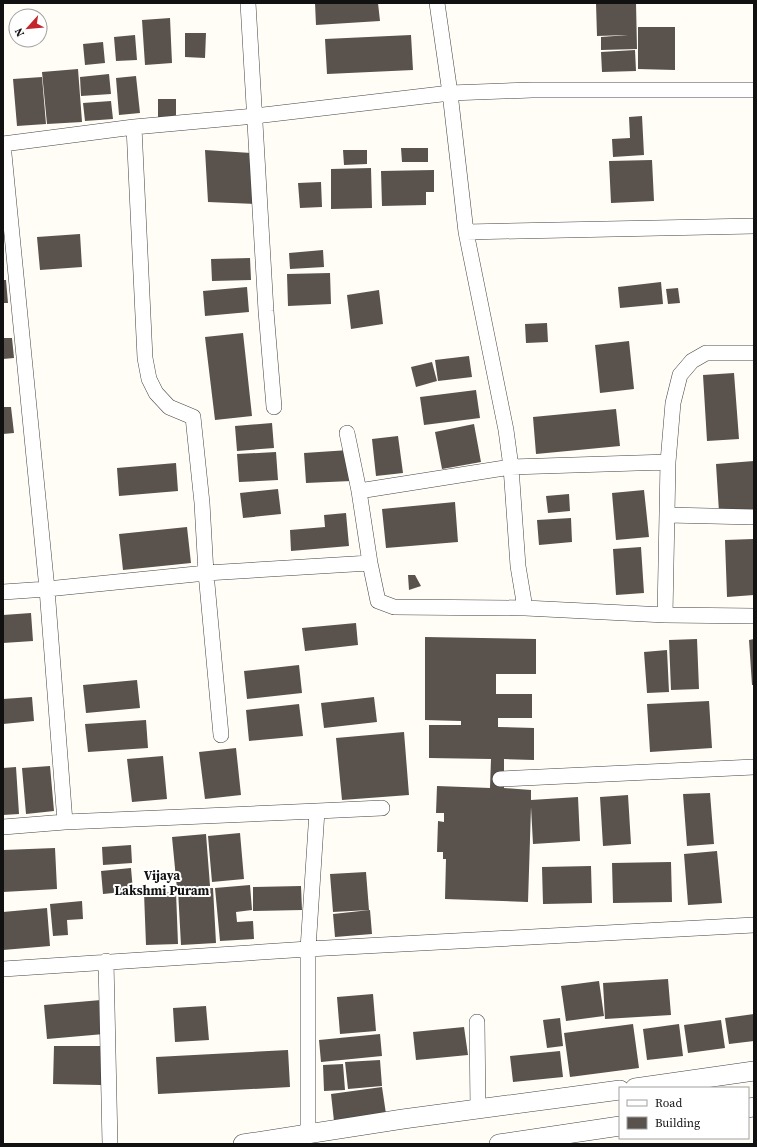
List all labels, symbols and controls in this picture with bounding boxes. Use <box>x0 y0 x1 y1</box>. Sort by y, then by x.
north arrow <box>8 8 48 48</box>
text: N <box>11 25 28 39</box>
district label: Vijaya Lakshmi Puram <box>115 867 210 899</box>
legend <box>619 1087 749 1139</box>
text: Road <box>655 1095 682 1111</box>
text: Building <box>655 1115 700 1131</box>

